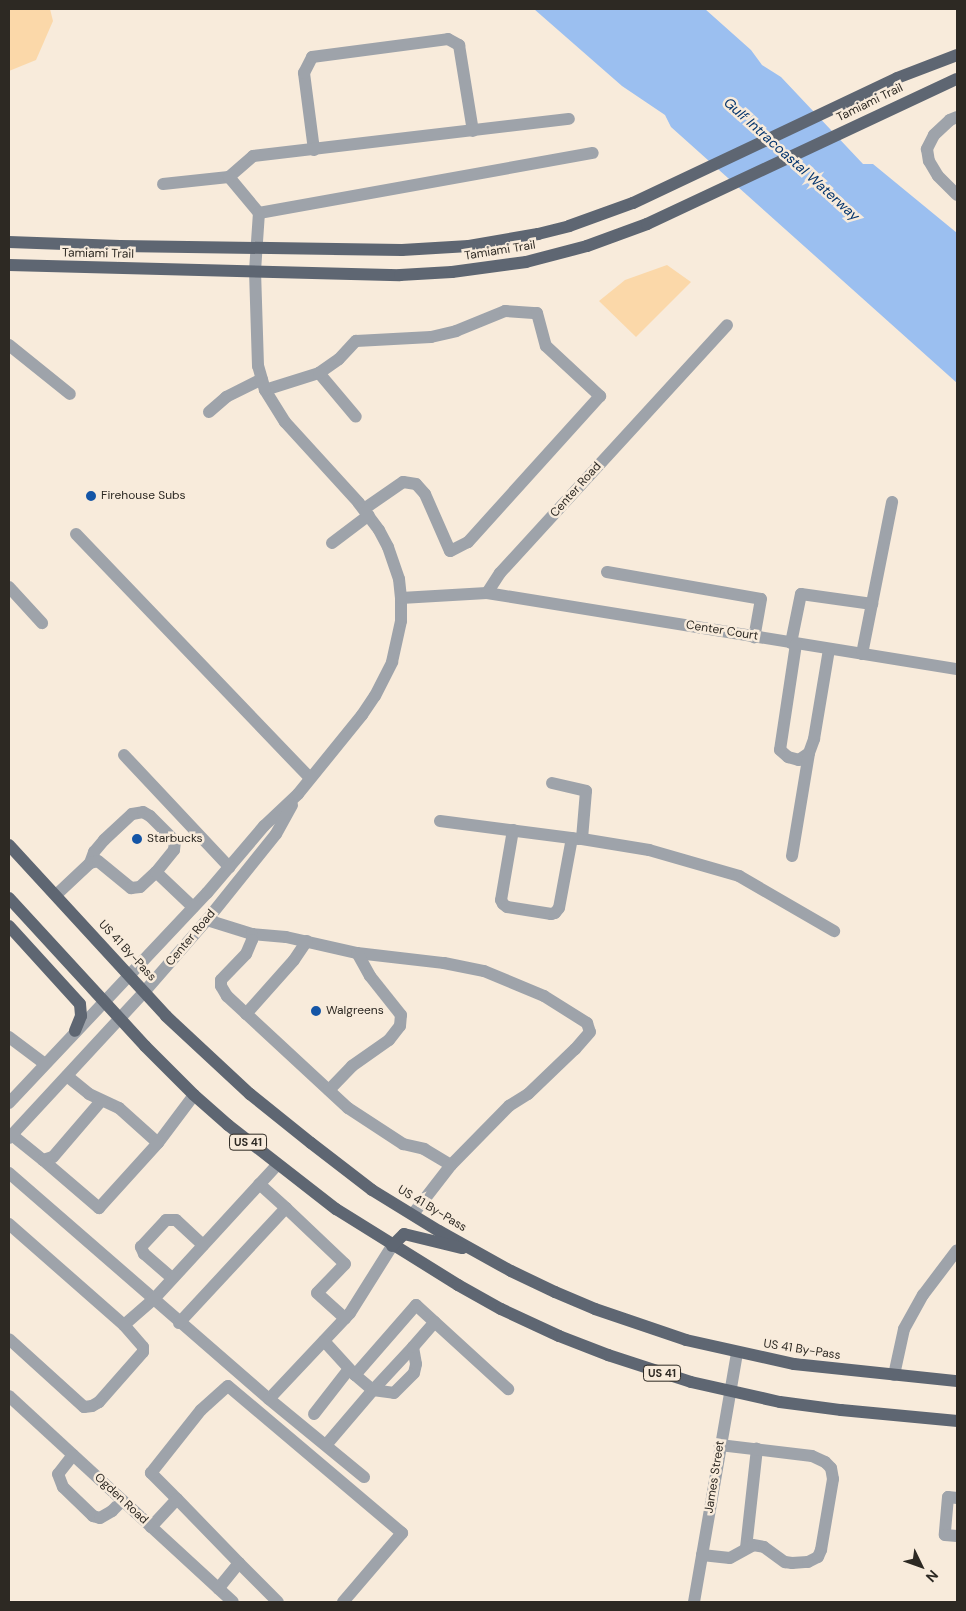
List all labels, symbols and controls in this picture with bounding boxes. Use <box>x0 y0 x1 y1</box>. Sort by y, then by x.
street label: Tamiami Trail <box>835 81 905 125</box>
water label: Gulf Intracoastal Waterway <box>721 94 863 224</box>
street label: Tamiami Trail <box>463 238 537 264</box>
street label: Tamiami Trail <box>62 246 134 262</box>
street label: Center Road <box>547 459 605 521</box>
place label: Firehouse Subs <box>101 489 186 503</box>
marker: Firehouse Subs <box>85 490 97 502</box>
street label: Center Court <box>685 618 759 644</box>
place label: Starbucks <box>147 832 203 846</box>
marker: Starbucks <box>131 833 143 845</box>
street label: Center Road <box>163 907 219 969</box>
street label: US 41 By-Pass <box>95 918 159 984</box>
place label: Walgreens <box>326 1004 384 1018</box>
marker: Walgreens <box>310 1005 322 1017</box>
road number: US 41 <box>228 1134 268 1150</box>
street label: US 41 By-Pass <box>395 1183 469 1235</box>
street label: US 41 By-Pass <box>762 1337 842 1363</box>
road number: US 41 <box>642 1365 682 1382</box>
street label: James Street <box>702 1440 728 1514</box>
street label: Ogden Road <box>91 1471 151 1527</box>
north arrow <box>896 1541 946 1591</box>
text: N <box>922 1566 942 1586</box>

